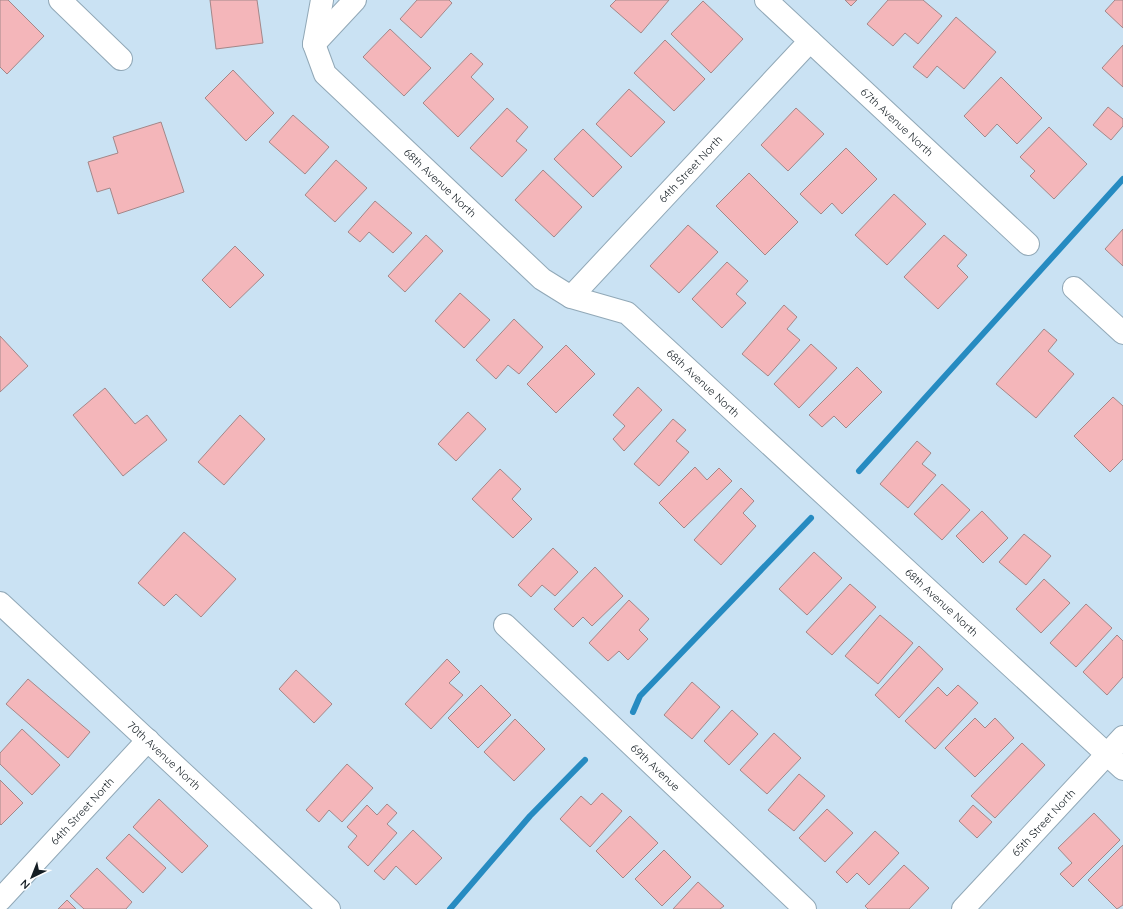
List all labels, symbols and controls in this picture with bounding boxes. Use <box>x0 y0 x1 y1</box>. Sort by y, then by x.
street label: 67th Avenue North <box>858 85 936 159</box>
street label: 64th Street North <box>656 133 725 206</box>
street label: 68th Avenue North <box>401 145 479 220</box>
street label: 68th Avenue North <box>664 346 743 420</box>
street label: 68th Avenue North <box>902 565 981 639</box>
street label: 70th Avenue North <box>125 718 203 793</box>
street label: 69th Avenue <box>628 741 683 794</box>
street label: 64th Street North <box>48 775 117 848</box>
street label: 65th Street North <box>1009 786 1078 859</box>
north arrow <box>12 857 52 897</box>
text: N <box>17 876 33 892</box>

